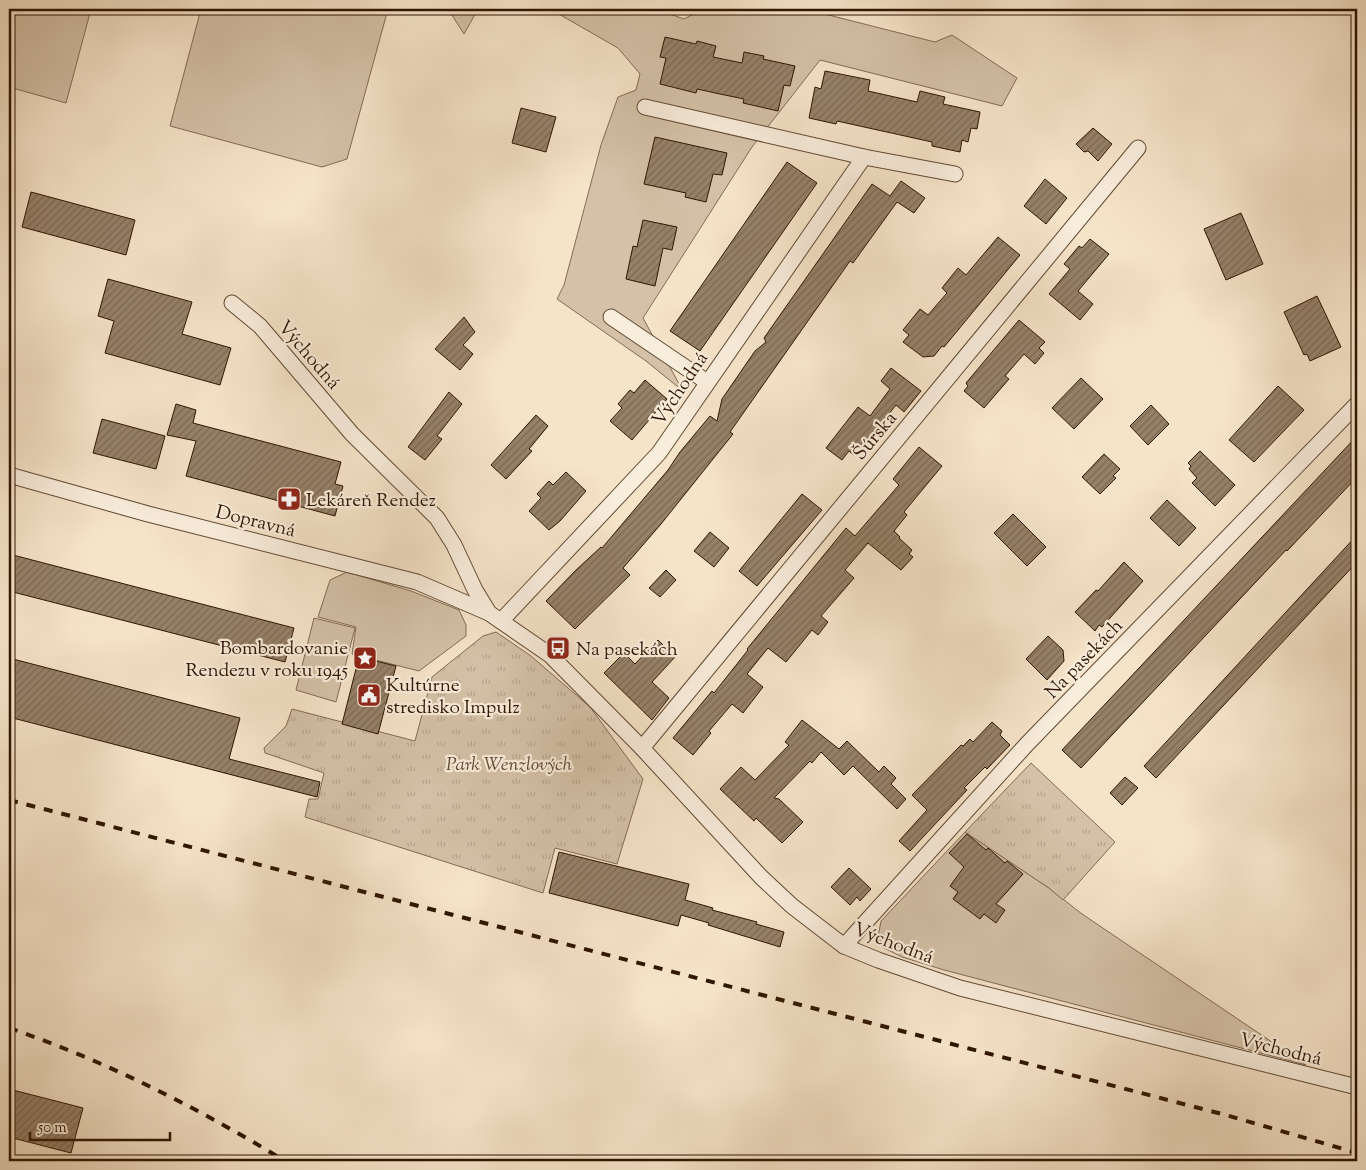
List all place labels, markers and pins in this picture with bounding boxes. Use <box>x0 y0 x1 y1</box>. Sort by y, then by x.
pharmacy icon: Lekáreň Rendez <box>276 486 302 512</box>
place label: Lekáreň Rendez <box>306 488 436 515</box>
bus stop icon: Na pasekách <box>545 635 571 661</box>
place label: Bombardovanie Rendezu v roku 1945 <box>185 636 348 685</box>
place label: Na pasekách <box>576 637 678 664</box>
place icon: Bombardovanie Rendezu v roku 1945 <box>352 645 378 671</box>
place label: Kultúrne stredisko Impulz <box>386 673 520 722</box>
public building icon: Kultúrne stredisko Impulz <box>356 682 382 708</box>

